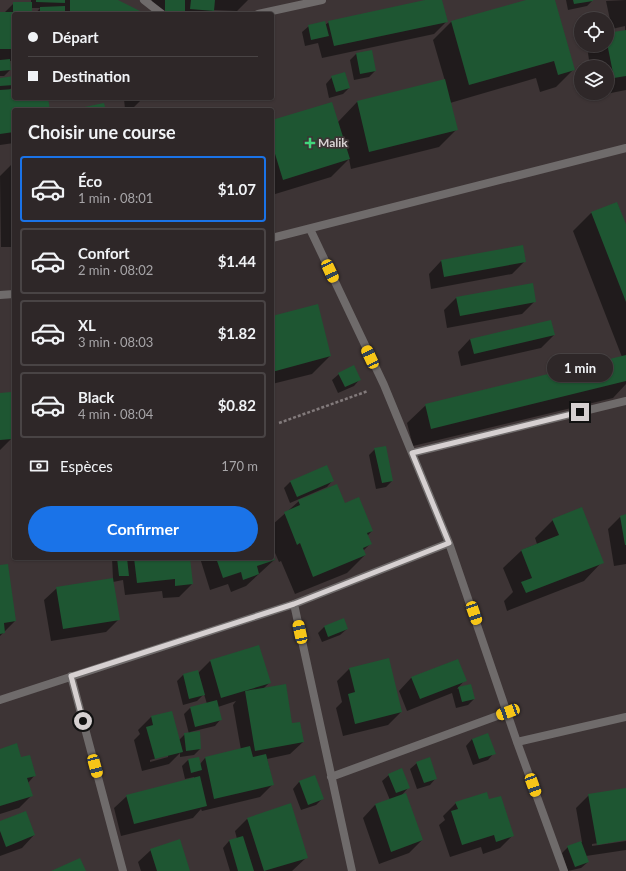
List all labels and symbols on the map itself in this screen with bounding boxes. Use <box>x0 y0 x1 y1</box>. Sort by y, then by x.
place label: Malik <box>318 135 348 150</box>
marker: Malik <box>305 138 315 148</box>
car <box>319 258 341 284</box>
car <box>359 344 381 370</box>
callout: 1 min <box>547 354 613 382</box>
route end <box>571 403 589 421</box>
car <box>464 600 484 626</box>
car <box>292 619 308 645</box>
car <box>495 702 521 722</box>
route start <box>74 712 92 730</box>
car <box>86 753 104 779</box>
car <box>523 772 543 798</box>

